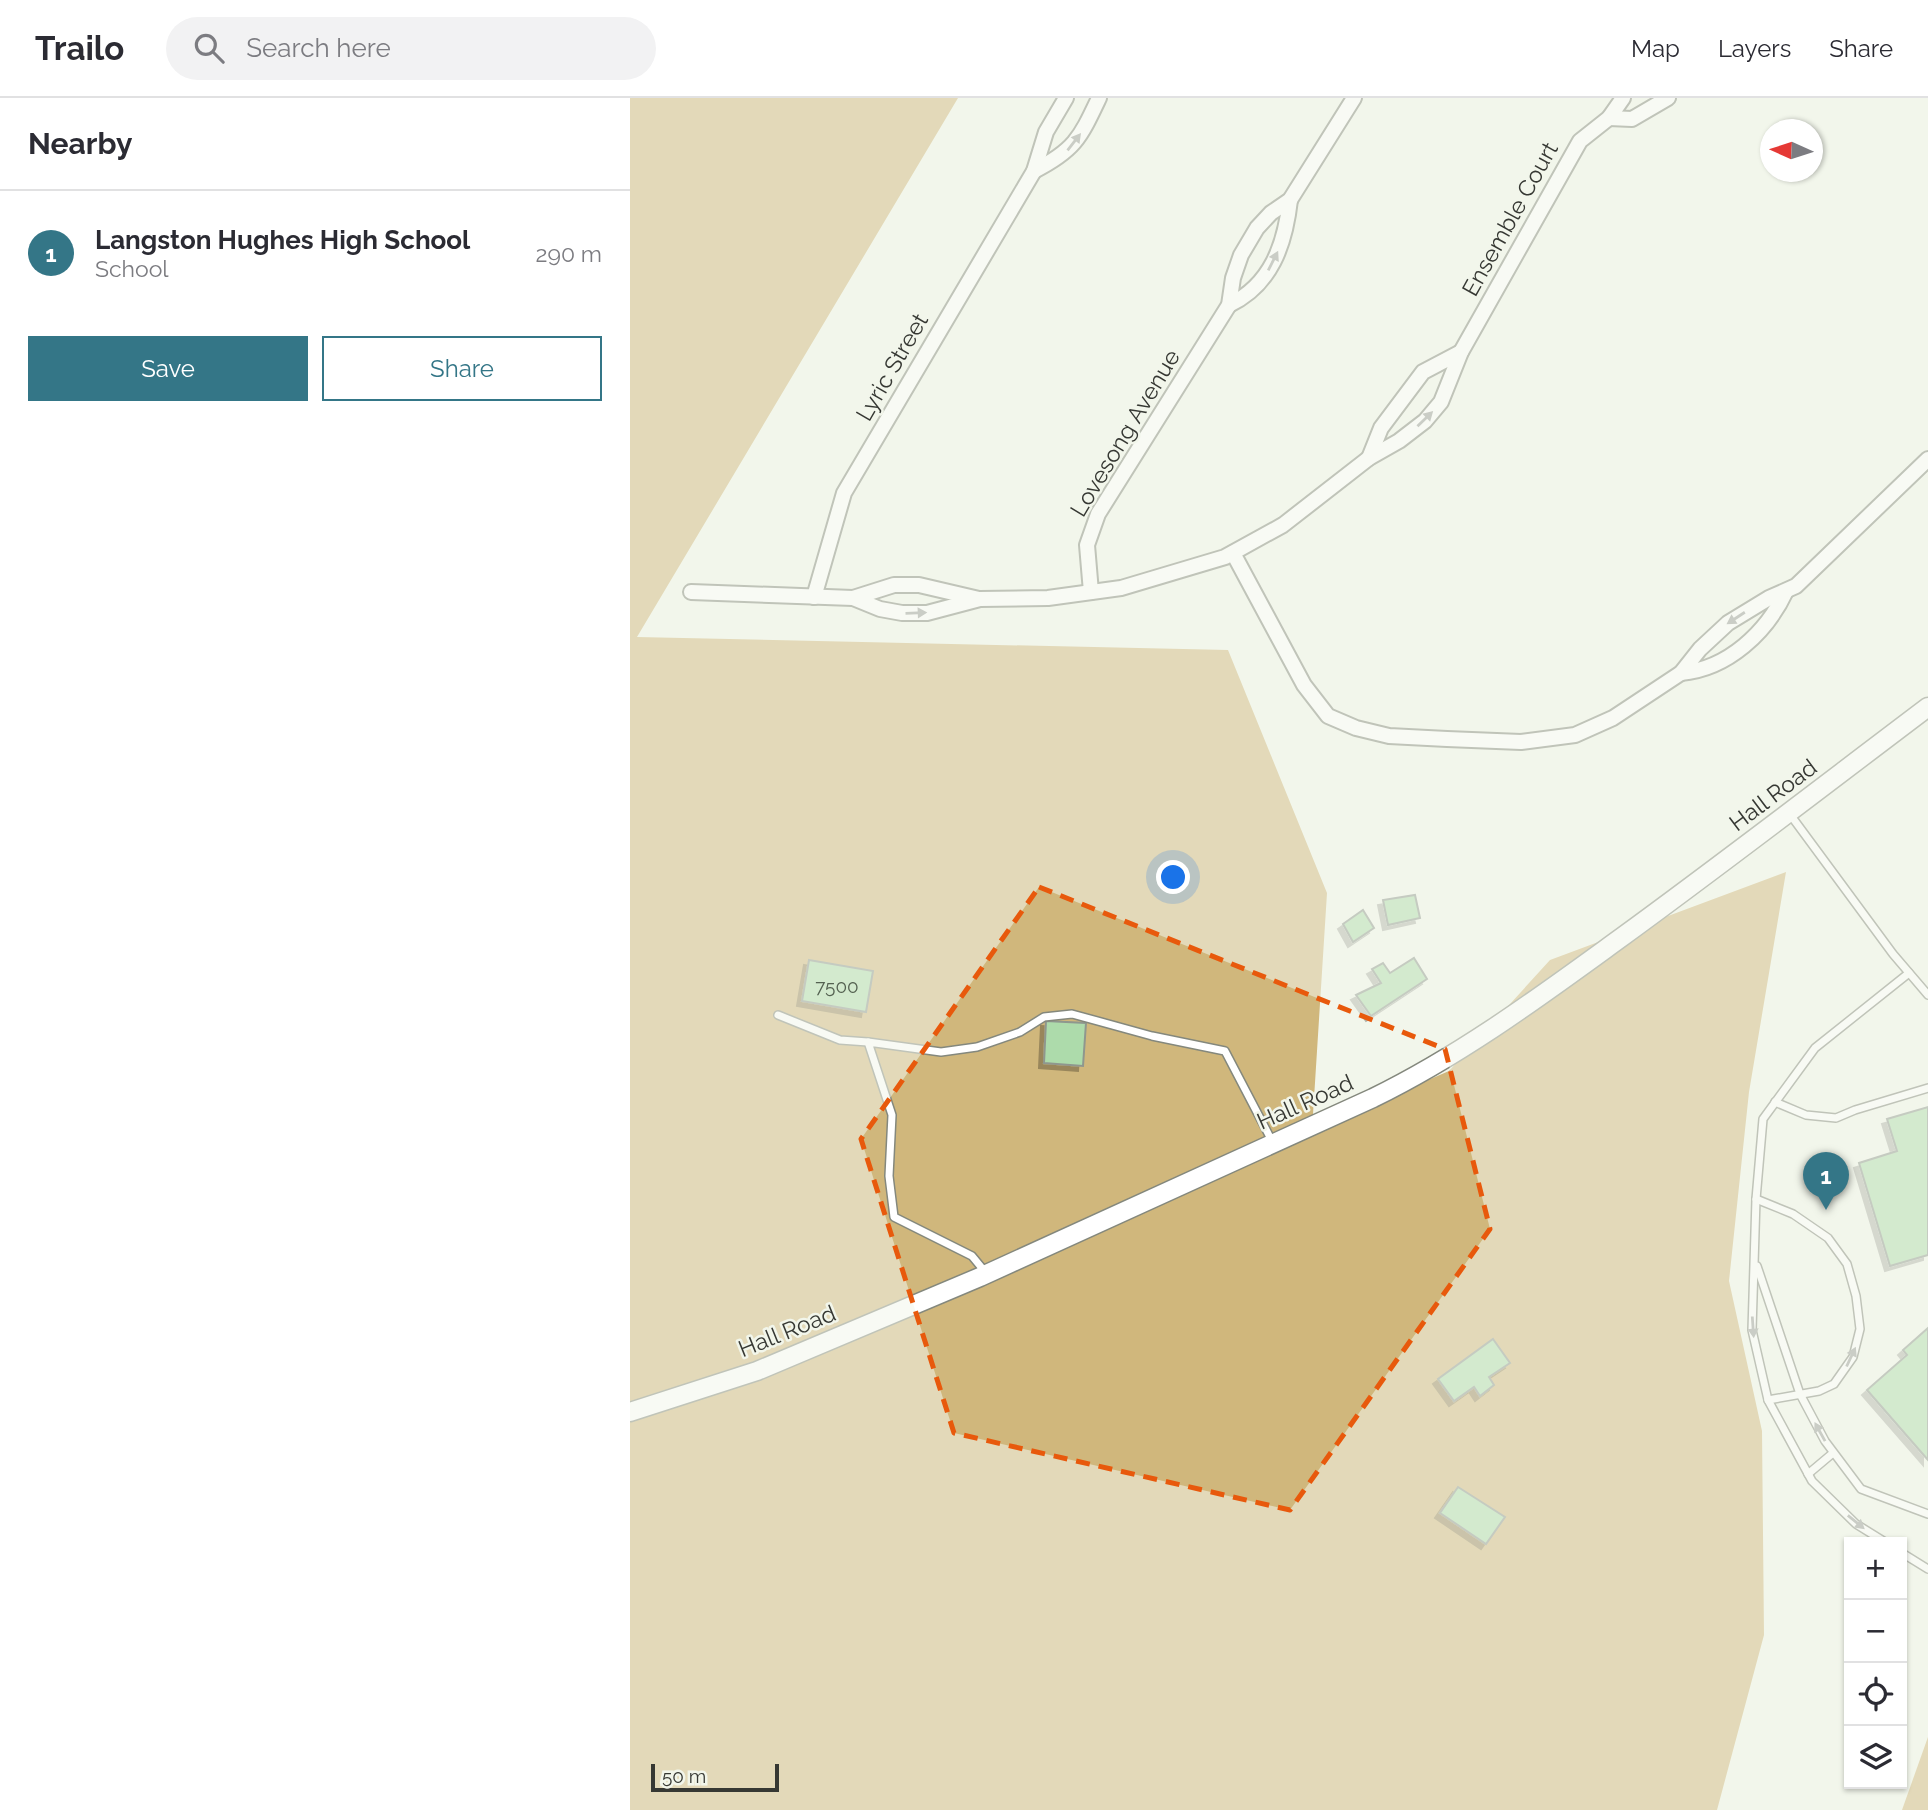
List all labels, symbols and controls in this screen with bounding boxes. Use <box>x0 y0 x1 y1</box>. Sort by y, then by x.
search box <box>166 17 656 80</box>
text: Trailo <box>35 29 124 68</box>
icon: search <box>190 29 228 67</box>
text: Search here <box>246 33 391 63</box>
text: Map <box>1631 34 1680 63</box>
text: Layers <box>1718 34 1791 63</box>
text: Share <box>1829 34 1893 63</box>
north arrow <box>1760 119 1823 182</box>
text: Nearby <box>28 126 132 161</box>
one-way arrow <box>1067 133 1082 151</box>
street label: Ensemble Court <box>1456 137 1563 300</box>
text: Langston Hughes High School <box>95 225 470 255</box>
text: 1 <box>45 240 57 267</box>
text: 290 m <box>535 240 602 267</box>
one-way arrow <box>1267 251 1278 271</box>
text: School <box>95 255 169 282</box>
street label: Lyric Street <box>850 308 933 425</box>
button: Save <box>28 336 308 401</box>
button: Share <box>322 336 602 401</box>
street label: Lovesong Avenue <box>1064 344 1185 521</box>
one-way arrow <box>1417 411 1434 428</box>
one-way arrow <box>906 607 928 618</box>
one-way arrow <box>1726 612 1746 625</box>
street label: Hall Road <box>1724 753 1822 836</box>
your location <box>1156 860 1190 894</box>
house number: 7500 <box>815 975 859 997</box>
street label: Hall Road <box>1253 1068 1357 1135</box>
pin: 1 <box>1803 1152 1849 1210</box>
street label: Hall Road <box>734 1299 839 1362</box>
one-way arrow <box>1748 1316 1759 1338</box>
one-way arrow <box>1845 1346 1857 1367</box>
one-way arrow <box>1814 1422 1826 1442</box>
one-way arrow <box>1847 1515 1865 1530</box>
map controls <box>1844 1537 1907 1789</box>
button: + <box>1844 1537 1907 1600</box>
button: − <box>1844 1600 1907 1663</box>
button: locate <box>1844 1663 1907 1726</box>
button: layers <box>1844 1726 1907 1789</box>
scale bar <box>651 1761 779 1793</box>
text: 50 m <box>662 1765 706 1787</box>

